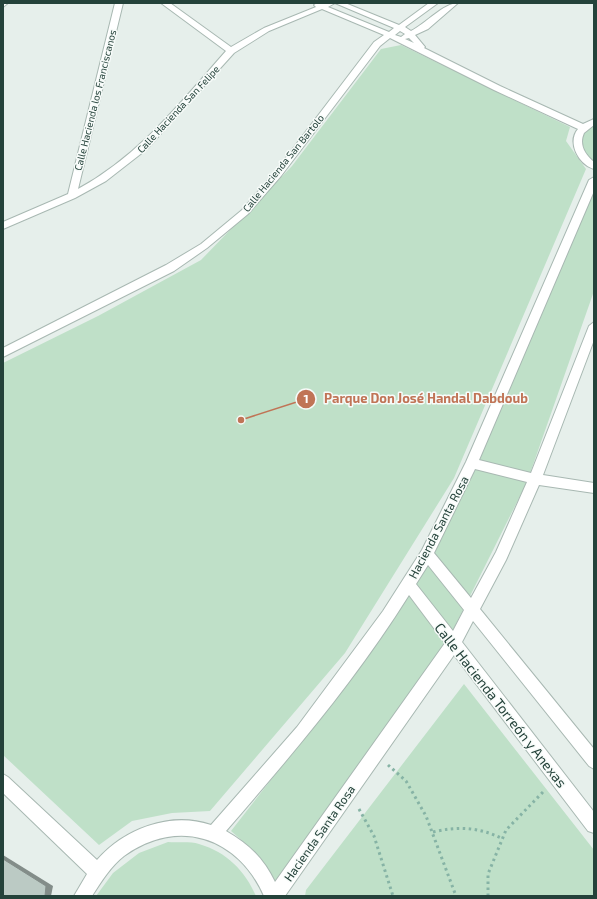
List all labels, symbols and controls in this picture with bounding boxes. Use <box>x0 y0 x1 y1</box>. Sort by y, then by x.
street label: Calle Hacienda los Franciscanos <box>72 28 118 172</box>
street label: Calle Hacienda San Felipe <box>134 63 222 155</box>
street label: Calle Hacienda San Bartolo <box>240 112 326 214</box>
callout: Parque Don José Handal Dabdoub <box>296 386 536 411</box>
text: Parque Don José Handal Dabdoub <box>324 390 528 406</box>
text: 1 <box>303 391 309 405</box>
street label: Hacienda Santa Rosa <box>405 473 471 581</box>
street label: Calle Hacienda Torreón y Anexas <box>431 619 571 791</box>
street label: Hacienda Santa Rosa <box>281 782 357 884</box>

